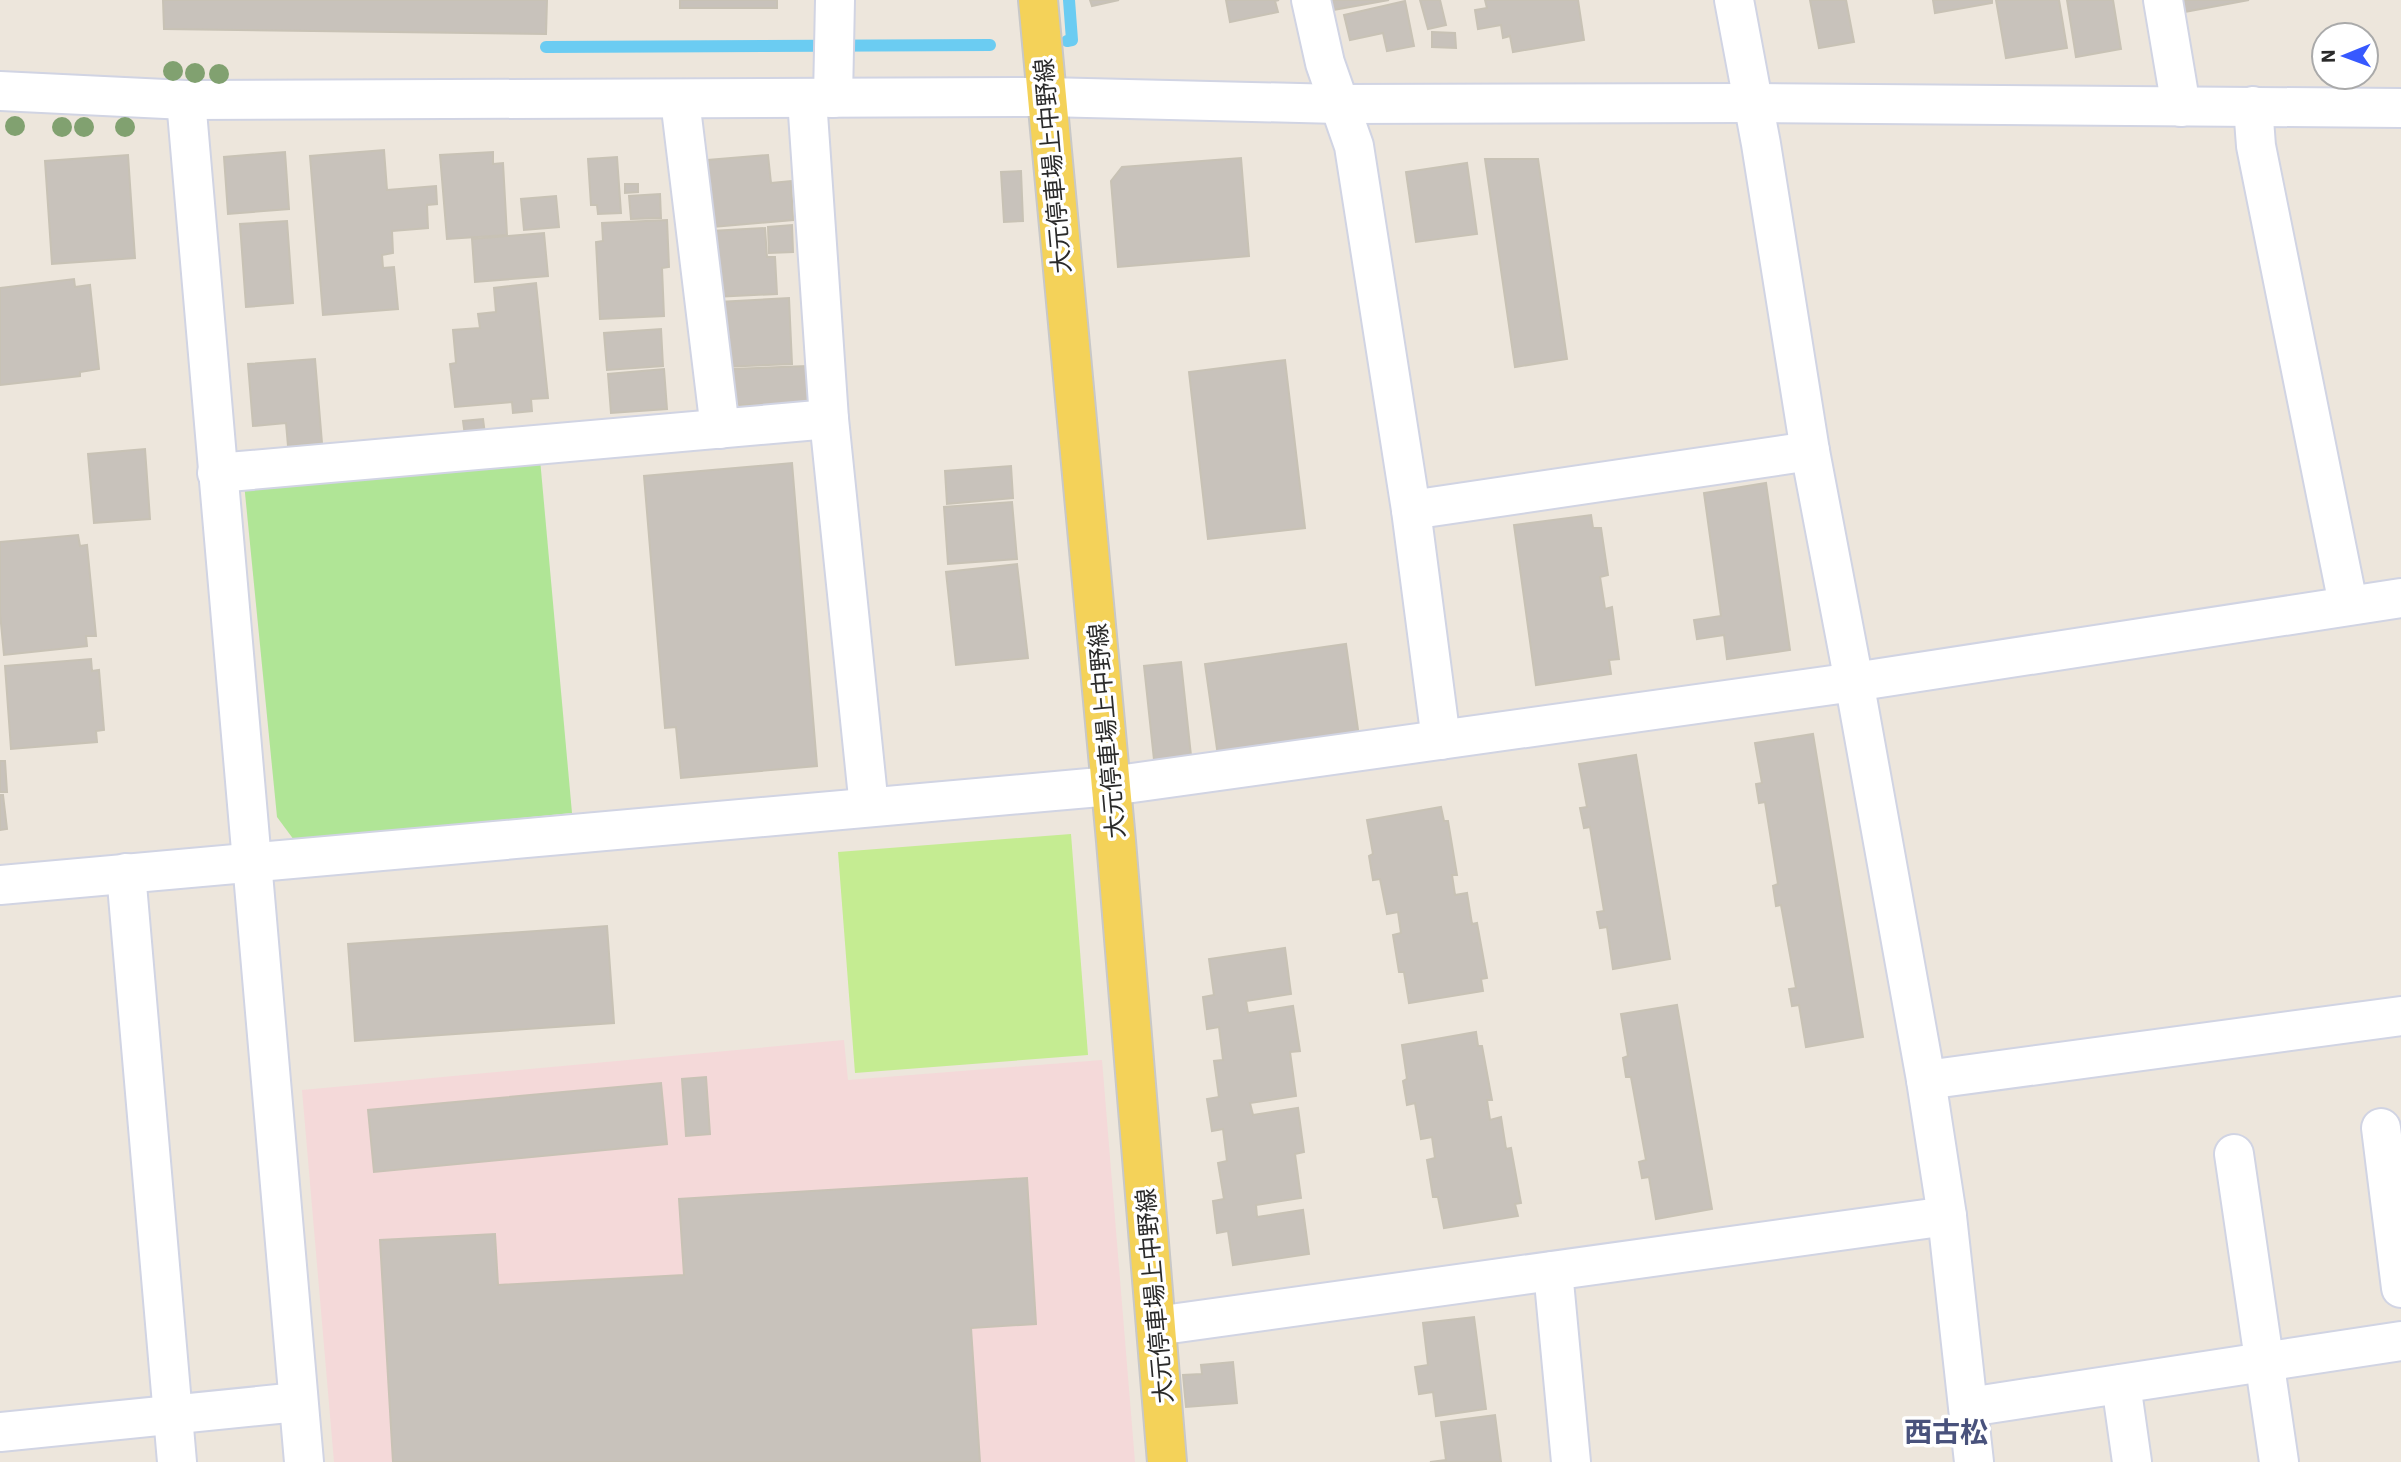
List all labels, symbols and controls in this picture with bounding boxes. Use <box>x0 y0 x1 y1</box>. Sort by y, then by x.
north arrow <box>2310 21 2380 91</box>
text: N <box>2316 49 2340 63</box>
street label: 大元停車場上中野線 <box>1027 57 1077 275</box>
street label: 大元停車場上中野線 <box>1081 622 1131 840</box>
street label: 大元停車場上中野線 <box>1129 1187 1179 1405</box>
district label: 西古松 <box>1904 1413 1988 1450</box>

